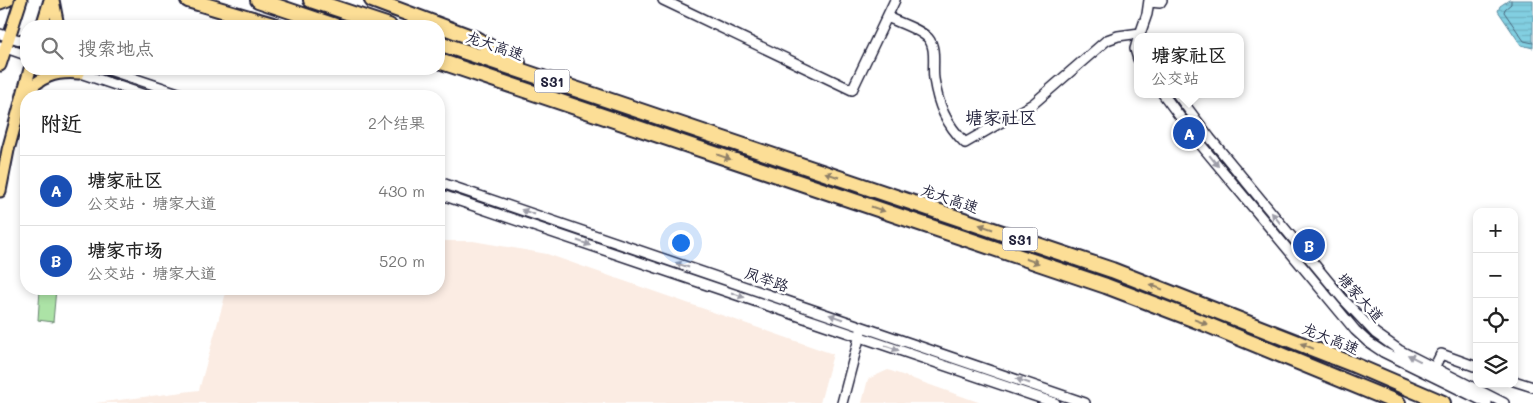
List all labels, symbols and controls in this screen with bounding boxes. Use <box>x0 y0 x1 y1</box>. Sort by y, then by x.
search box <box>20 20 445 75</box>
street label: 龙大高速 <box>463 26 527 64</box>
popup <box>1134 33 1244 98</box>
icon: search <box>38 34 66 62</box>
text: 搜索地点 <box>78 35 154 60</box>
text: 塘家社区 <box>1151 42 1227 67</box>
text: 公交站 <box>1151 67 1199 88</box>
road number: S31 <box>534 70 570 92</box>
district label: 塘家社区 <box>965 105 1037 129</box>
text: 附近 <box>40 109 82 136</box>
text: 2个结果 <box>368 112 425 133</box>
pin: A <box>1173 114 1205 152</box>
one-way arrow <box>716 154 731 161</box>
one-way arrow <box>1209 154 1220 167</box>
text: 塘家社区 <box>87 167 163 192</box>
one-way arrow <box>824 171 839 179</box>
street label: 龙大高速 <box>918 179 982 217</box>
text: A <box>50 180 62 201</box>
text: 430 m <box>378 180 425 201</box>
text: 公交站 · 塘家大道 <box>87 192 216 213</box>
one-way arrow <box>870 206 885 213</box>
one-way arrow <box>521 208 536 216</box>
map controls <box>1473 208 1518 388</box>
button: + <box>1473 208 1518 253</box>
one-way arrow <box>1271 212 1282 225</box>
one-way arrow <box>978 223 993 231</box>
pin: B <box>1293 226 1325 264</box>
road number: S31 <box>1002 228 1038 250</box>
your location <box>668 230 694 256</box>
text: 塘家市场 <box>87 237 163 262</box>
one-way arrow <box>577 240 592 247</box>
text: B <box>51 250 61 271</box>
text: 520 m <box>379 250 425 271</box>
button: − <box>1473 253 1518 298</box>
one-way arrow <box>1024 258 1039 265</box>
one-way arrow <box>674 260 689 268</box>
text: 公交站 · 塘家大道 <box>87 262 216 283</box>
street label: 凤举路 <box>742 262 792 296</box>
street label: 塘家大道 <box>1333 268 1389 326</box>
one-way arrow <box>1149 282 1163 290</box>
one-way arrow <box>731 292 746 299</box>
button: locate <box>1473 298 1518 343</box>
one-way arrow <box>828 313 843 321</box>
street label: 龙大高速 <box>1299 317 1363 359</box>
one-way arrow <box>1194 318 1209 326</box>
one-way arrow <box>1299 342 1314 350</box>
button: layers <box>1473 343 1518 388</box>
one-way arrow <box>885 344 900 352</box>
one-way arrow <box>1406 354 1421 362</box>
one-way arrow <box>1015 377 1030 385</box>

